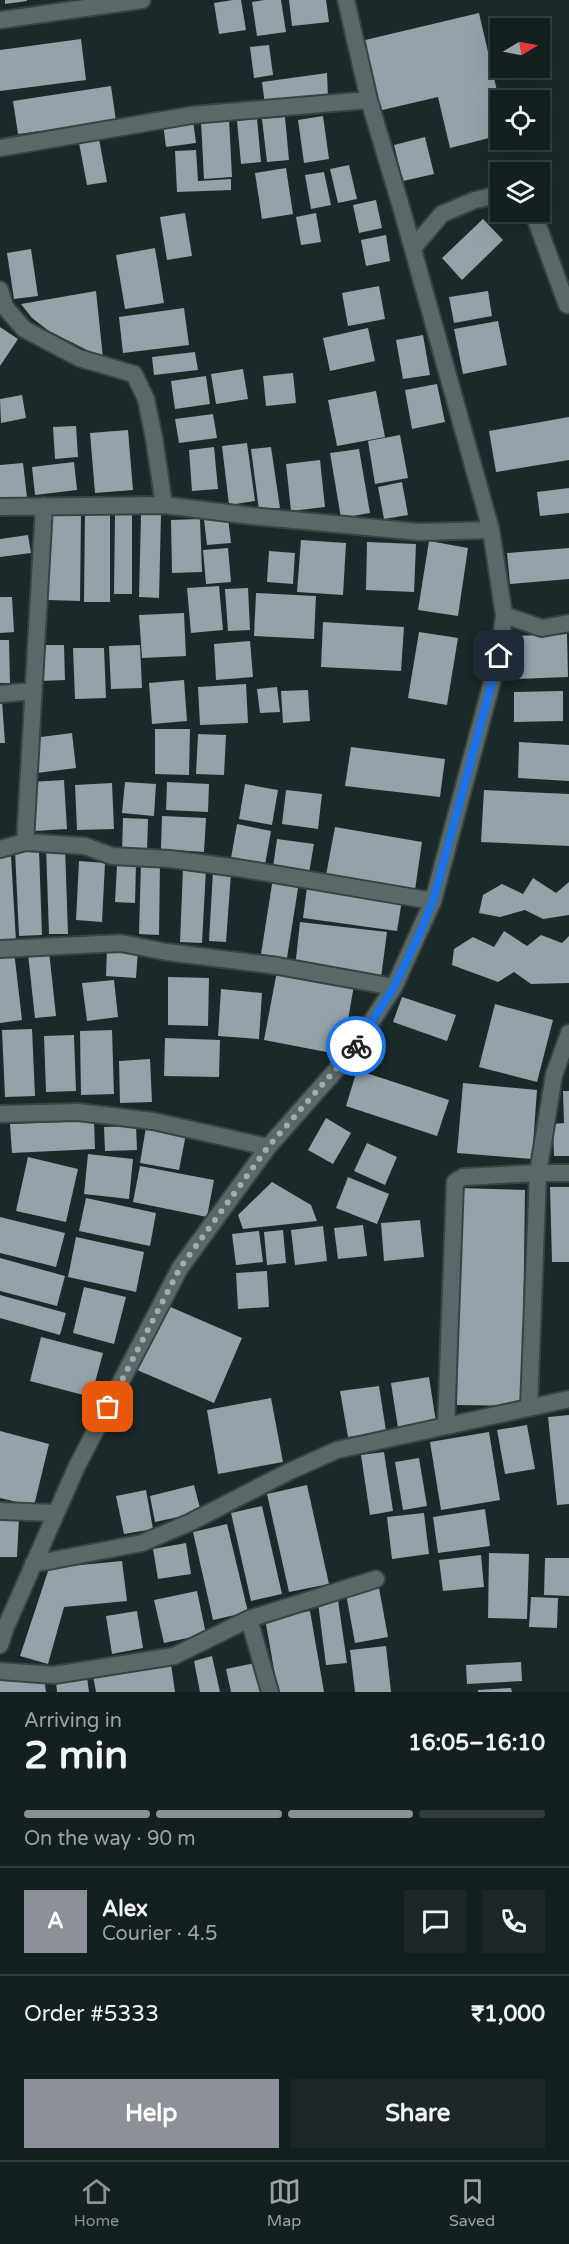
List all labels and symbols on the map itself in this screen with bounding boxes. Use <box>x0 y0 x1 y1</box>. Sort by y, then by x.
north arrow <box>490 18 550 78</box>
pin <box>473 630 524 681</box>
courier <box>326 1016 386 1076</box>
pin <box>82 1381 133 1432</box>

